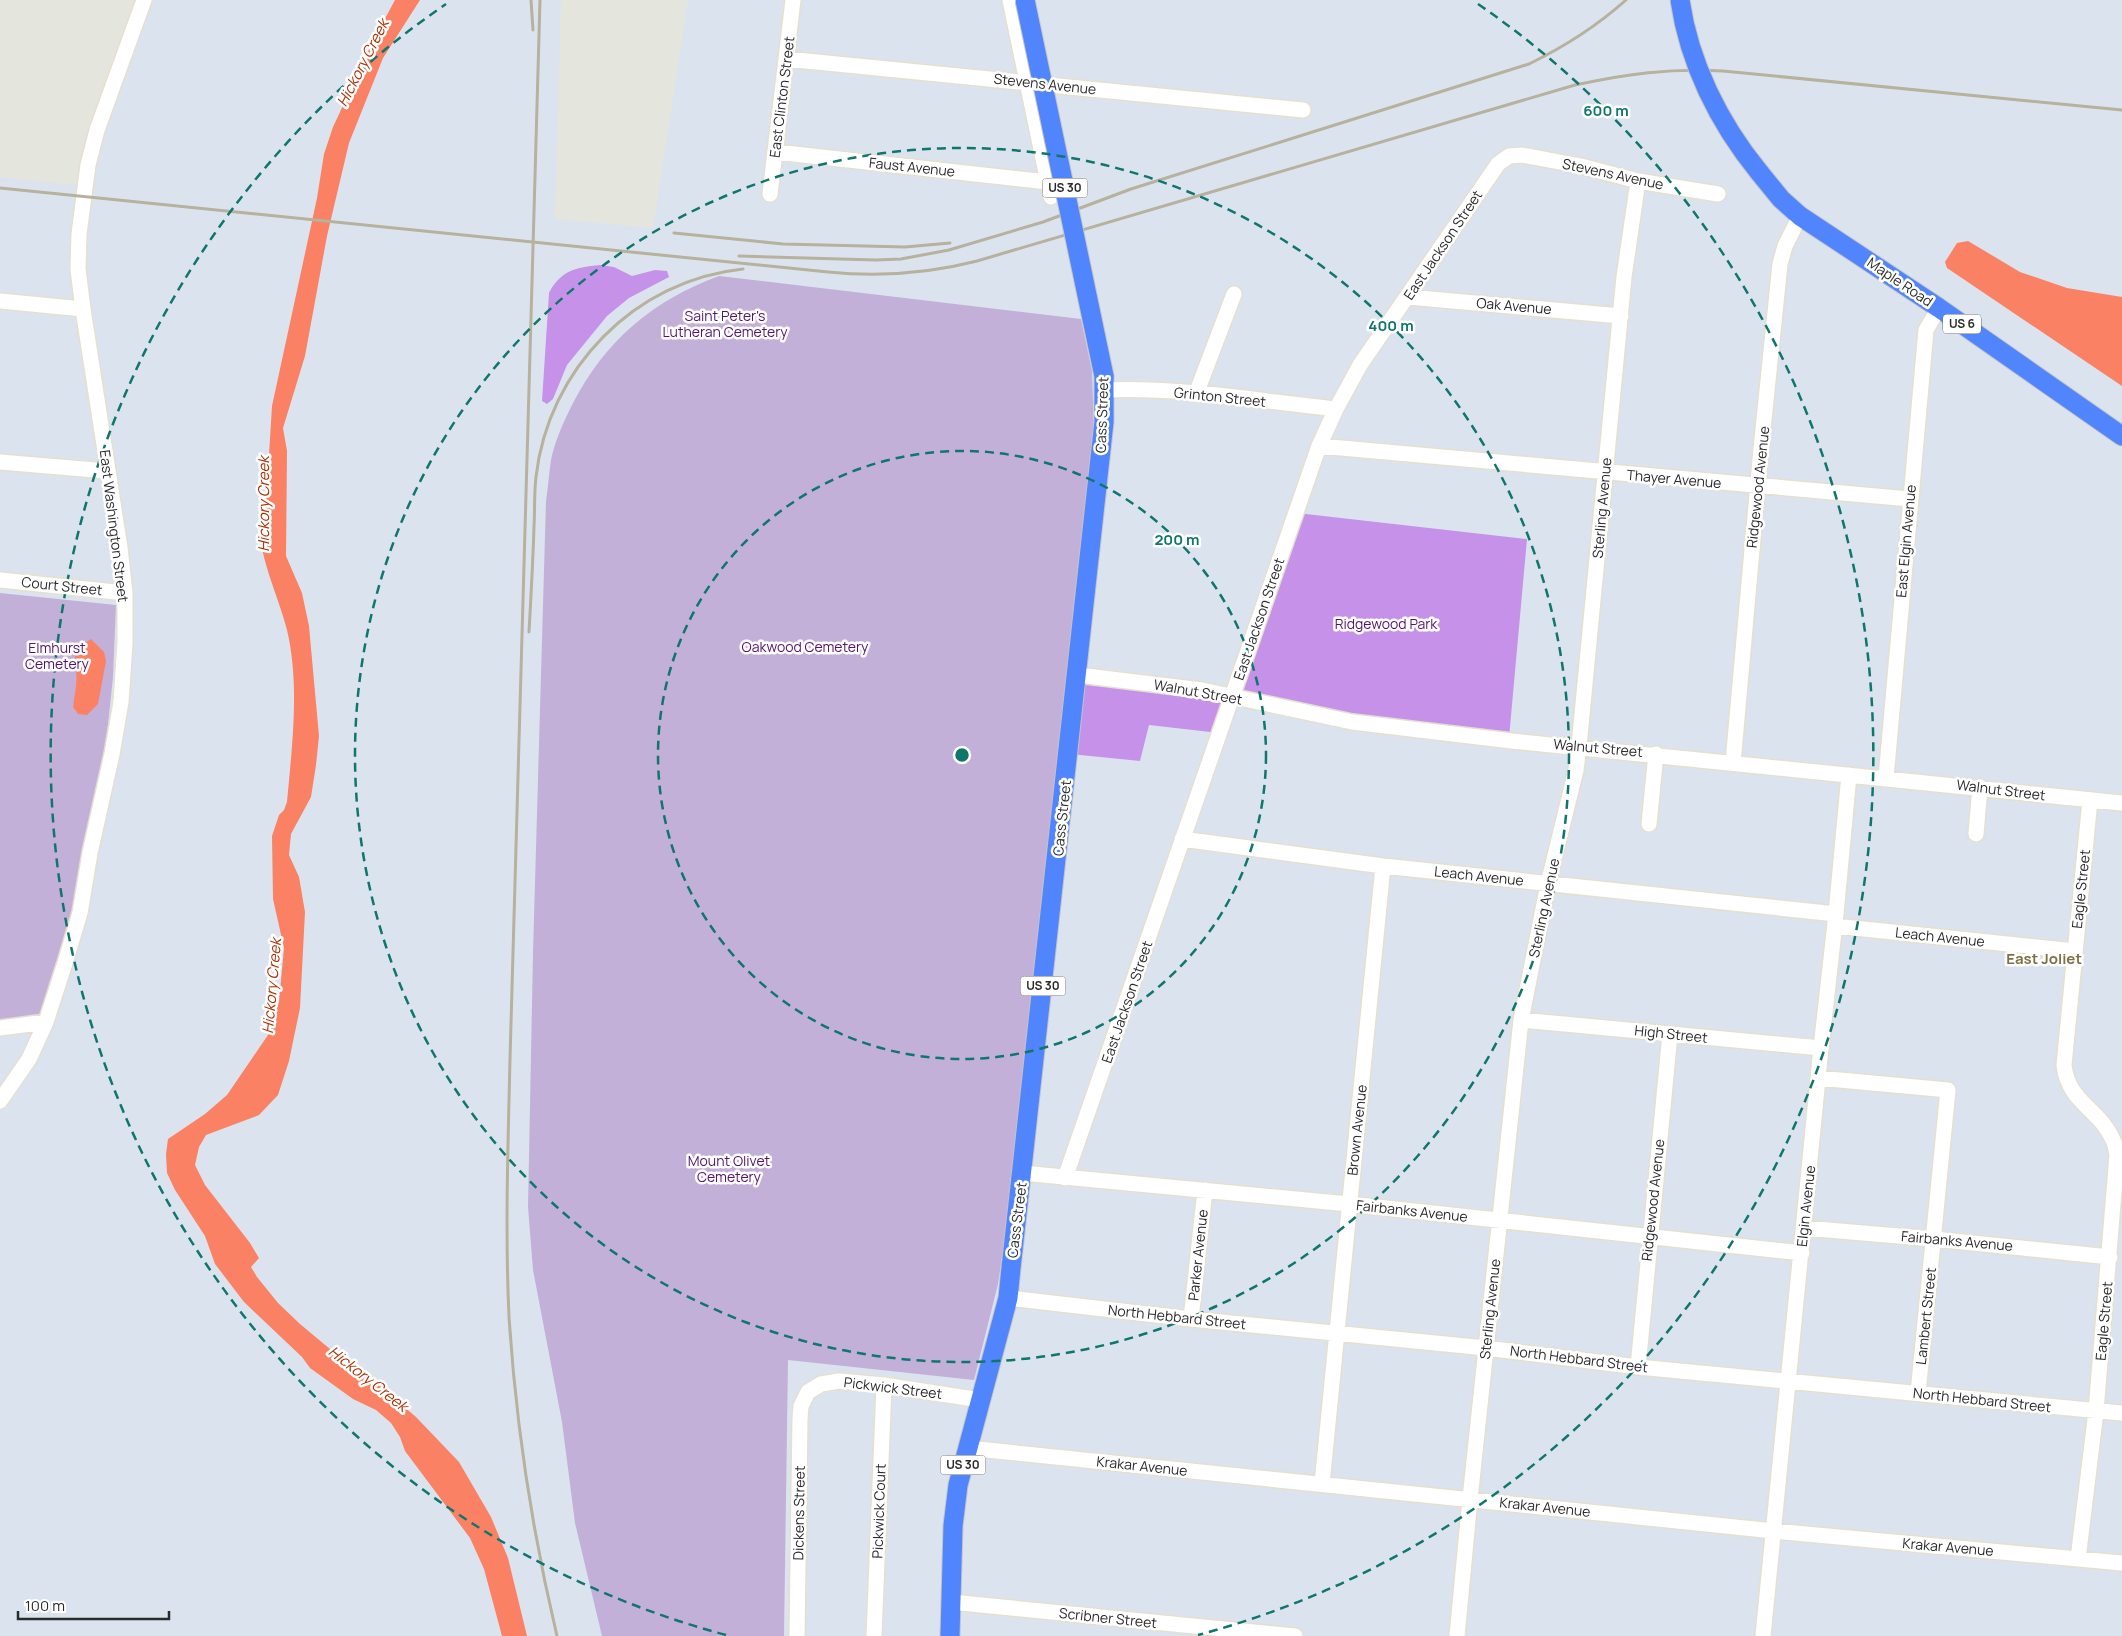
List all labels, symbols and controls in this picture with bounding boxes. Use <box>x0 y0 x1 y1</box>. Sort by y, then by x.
water label: Hickory Creek <box>332 13 395 110</box>
street label: East Clinton Street <box>765 35 798 159</box>
street label: Stevens Avenue <box>993 69 1097 98</box>
text: 600 m <box>1583 100 1629 121</box>
street label: Faust Avenue <box>868 153 956 180</box>
street label: Stevens Avenue <box>1561 154 1665 194</box>
road number: US 30 <box>1042 178 1088 198</box>
street label: East Jackson Street <box>1399 186 1487 303</box>
street label: Maple Road <box>1864 253 1937 311</box>
street label: Oak Avenue <box>1476 293 1553 318</box>
park label: Saint Peter's Lutheran Cemetery <box>662 306 788 341</box>
road number: US 6 <box>1943 314 1981 334</box>
text: 400 m <box>1368 315 1414 336</box>
street label: Cass Street <box>1091 376 1112 454</box>
street label: Grinton Street <box>1173 382 1267 411</box>
street label: Ridgewood Avenue <box>1742 425 1773 549</box>
street label: East Washington Street <box>96 449 133 603</box>
water label: Hickory Creek <box>253 454 274 552</box>
street label: Sterling Avenue <box>1588 457 1615 559</box>
street label: Thayer Avenue <box>1626 465 1722 492</box>
street label: East Elgin Avenue <box>1891 484 1920 598</box>
text: 200 m <box>1154 529 1200 550</box>
street label: East Jackson Street <box>1229 555 1289 683</box>
street label: Court Street <box>21 572 104 599</box>
park label: Ridgewood Park <box>1335 614 1438 633</box>
park label: Oakwood Cemetery <box>742 637 869 656</box>
park label: Elmhurst Cemetery <box>25 638 90 673</box>
street label: Walnut Street <box>1152 674 1244 709</box>
street label: Walnut Street <box>1553 734 1644 761</box>
centre of rings <box>953 746 971 764</box>
street label: Walnut Street <box>1955 775 2047 804</box>
street label: Cass Street <box>1048 779 1075 857</box>
street label: Eagle Street <box>2067 848 2094 929</box>
street label: Sterling Avenue <box>1524 856 1563 959</box>
street label: Leach Avenue <box>1433 861 1525 890</box>
street label: Leach Avenue <box>1894 922 1986 951</box>
water label: Hickory Creek <box>257 935 286 1034</box>
street label: East Jackson Street <box>1097 938 1157 1066</box>
district label: East Joliet <box>2006 948 2082 969</box>
road number: US 30 <box>1020 976 1066 996</box>
street label: High Street <box>1634 1020 1709 1047</box>
street label: Brown Avenue <box>1342 1084 1371 1176</box>
street label: Ridgewood Avenue <box>1637 1138 1668 1262</box>
park label: Mount Olivet Cemetery <box>688 1151 771 1186</box>
street label: Elgin Avenue <box>1792 1164 1819 1248</box>
street label: Cass Street <box>1002 1180 1031 1259</box>
street label: Fairbanks Avenue <box>1355 1195 1469 1226</box>
street label: Parker Avenue <box>1183 1208 1212 1302</box>
street label: Fairbanks Avenue <box>1900 1226 2014 1255</box>
street label: Sterling Avenue <box>1475 1258 1504 1360</box>
street label: Lambert Street <box>1911 1266 1940 1366</box>
street label: Eagle Street <box>2091 1280 2116 1361</box>
street label: North Hebbard Street <box>1107 1300 1247 1333</box>
water label: Hickory Creek <box>324 1341 414 1418</box>
street label: North Hebbard Street <box>1509 1341 1650 1376</box>
street label: Pickwick Street <box>843 1372 944 1403</box>
street label: North Hebbard Street <box>1912 1383 2052 1416</box>
street label: Krakar Avenue <box>1096 1451 1188 1480</box>
road number: US 30 <box>940 1456 986 1474</box>
street label: Pickwick Court <box>867 1463 890 1559</box>
street label: Dickens Street <box>788 1465 809 1561</box>
street label: Krakar Avenue <box>1499 1492 1591 1521</box>
street label: Krakar Avenue <box>1902 1533 1994 1560</box>
scale bar <box>18 1588 169 1620</box>
text: 100 m <box>25 1595 65 1616</box>
street label: Scribner Street <box>1058 1603 1158 1632</box>

